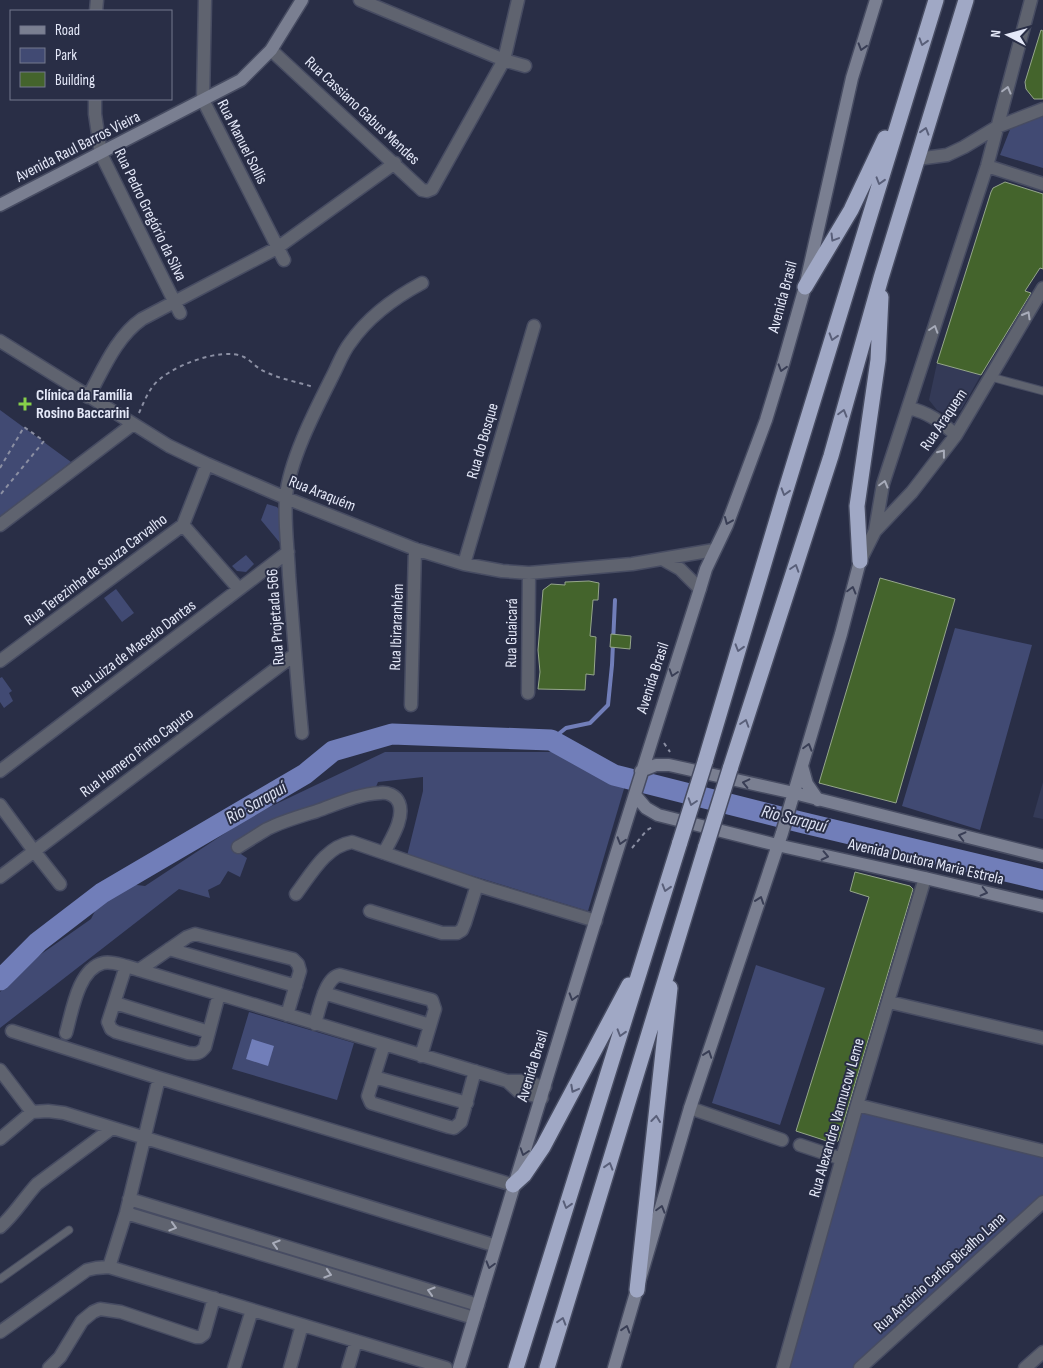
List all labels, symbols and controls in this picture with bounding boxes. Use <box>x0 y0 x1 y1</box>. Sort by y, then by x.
legend <box>10 10 172 100</box>
north arrow <box>983 10 1033 60</box>
text: Road <box>55 21 80 40</box>
text: N <box>987 29 1004 38</box>
one-way arrow <box>918 38 928 46</box>
one-way arrow <box>857 42 867 50</box>
text: Park <box>55 46 77 65</box>
street label: Rua Cassiano Gabus Mendes <box>301 53 424 169</box>
text: Building <box>55 71 95 90</box>
one-way arrow <box>1001 85 1012 94</box>
street label: Rua Manuel Sollis <box>213 97 272 188</box>
street label: Avenida Raul Barros Vieira <box>12 107 143 187</box>
one-way arrow <box>920 127 930 135</box>
street label: Rua Pedro Gregório da Silva <box>110 146 190 284</box>
one-way arrow <box>876 177 886 185</box>
one-way arrow <box>831 233 841 242</box>
street label: Avenida Brasil <box>764 259 802 336</box>
one-way arrow <box>1021 312 1031 321</box>
one-way arrow <box>928 325 938 334</box>
one-way arrow <box>828 332 838 340</box>
one-way arrow <box>778 363 788 371</box>
street label: Rua Araquem <box>916 385 972 455</box>
place label: Clínica da Família Rosino Baccarini <box>36 386 133 423</box>
marker: Clínica da Família Rosino Baccarini <box>18 397 32 411</box>
street label: Rua do Bosque <box>463 401 503 481</box>
one-way arrow <box>837 409 847 417</box>
one-way arrow <box>936 450 945 459</box>
street label: Rua Araquém <box>286 472 358 516</box>
one-way arrow <box>878 479 889 488</box>
one-way arrow <box>781 488 791 496</box>
street label: Rua Terezinha de Souza Carvalho <box>21 510 171 630</box>
one-way arrow <box>724 516 734 525</box>
one-way arrow <box>789 564 799 573</box>
street label: Rua Projetada 566 <box>263 568 289 666</box>
street label: Rua Ibiraranhém <box>386 583 408 671</box>
one-way arrow <box>846 586 857 595</box>
street label: Rua Luiza de Macedo Dantas <box>68 596 200 702</box>
street label: Rua Guaicará <box>502 598 522 668</box>
street label: Avenida Brasil <box>632 640 673 717</box>
one-way arrow <box>734 643 744 652</box>
one-way arrow <box>668 669 678 677</box>
street label: Rua Homero Pinto Caputo <box>77 704 197 802</box>
one-way arrow <box>739 719 749 727</box>
one-way arrow <box>802 743 812 751</box>
water label: Rio Sarapuí <box>222 776 291 829</box>
one-way arrow <box>742 778 751 789</box>
one-way arrow <box>688 797 698 806</box>
water label: Rio Sarapuí <box>759 801 830 838</box>
one-way arrow <box>957 831 966 842</box>
street label: Avenida Doutora Maria Estrela <box>845 835 1006 889</box>
one-way arrow <box>616 837 626 845</box>
one-way arrow <box>821 850 830 861</box>
one-way arrow <box>661 884 671 892</box>
one-way arrow <box>979 886 988 897</box>
one-way arrow <box>754 896 764 904</box>
one-way arrow <box>568 992 578 1000</box>
street label: Avenida Brasil <box>513 1028 553 1105</box>
one-way arrow <box>617 1028 627 1037</box>
street label: Rua Alexandre Vannucow Leme <box>805 1036 869 1200</box>
one-way arrow <box>702 1050 712 1058</box>
one-way arrow <box>570 1084 580 1093</box>
one-way arrow <box>650 1115 661 1123</box>
one-way arrow <box>520 1147 530 1155</box>
one-way arrow <box>604 1162 614 1171</box>
one-way arrow <box>563 1200 573 1208</box>
one-way arrow <box>655 1206 665 1214</box>
street label: Rua Antônio Carlos Bicalho Lana <box>870 1209 1010 1337</box>
one-way arrow <box>168 1221 176 1231</box>
one-way arrow <box>272 1240 280 1250</box>
one-way arrow <box>485 1261 495 1269</box>
one-way arrow <box>324 1268 332 1278</box>
one-way arrow <box>428 1287 436 1297</box>
one-way arrow <box>556 1318 566 1326</box>
one-way arrow <box>620 1325 630 1333</box>

